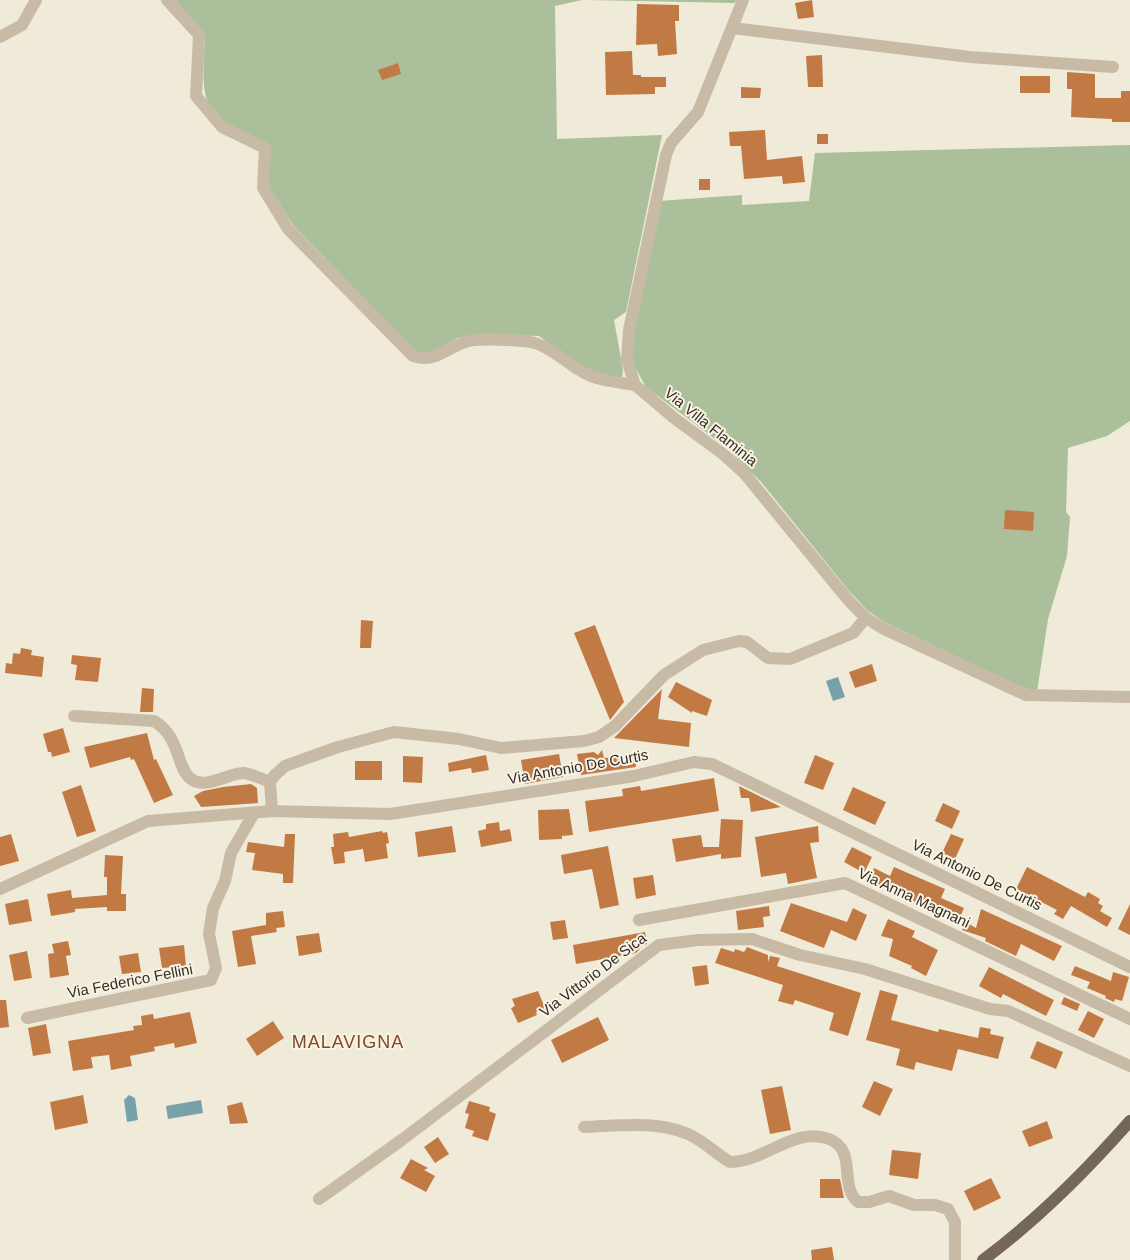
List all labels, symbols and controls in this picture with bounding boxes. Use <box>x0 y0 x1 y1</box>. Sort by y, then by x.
street label: Via Villa Flaminia <box>661 384 762 470</box>
street label: Via Antonio De Curtis <box>506 746 649 787</box>
street label: Via Antonio De Curtis <box>910 836 1045 913</box>
street label: Via Anna Magnani <box>856 864 973 931</box>
street label: Via Vittorio De Sica <box>536 929 650 1020</box>
street label: Via Federico Fellini <box>66 960 194 1001</box>
district label: MALAVIGNA <box>292 1032 404 1052</box>

